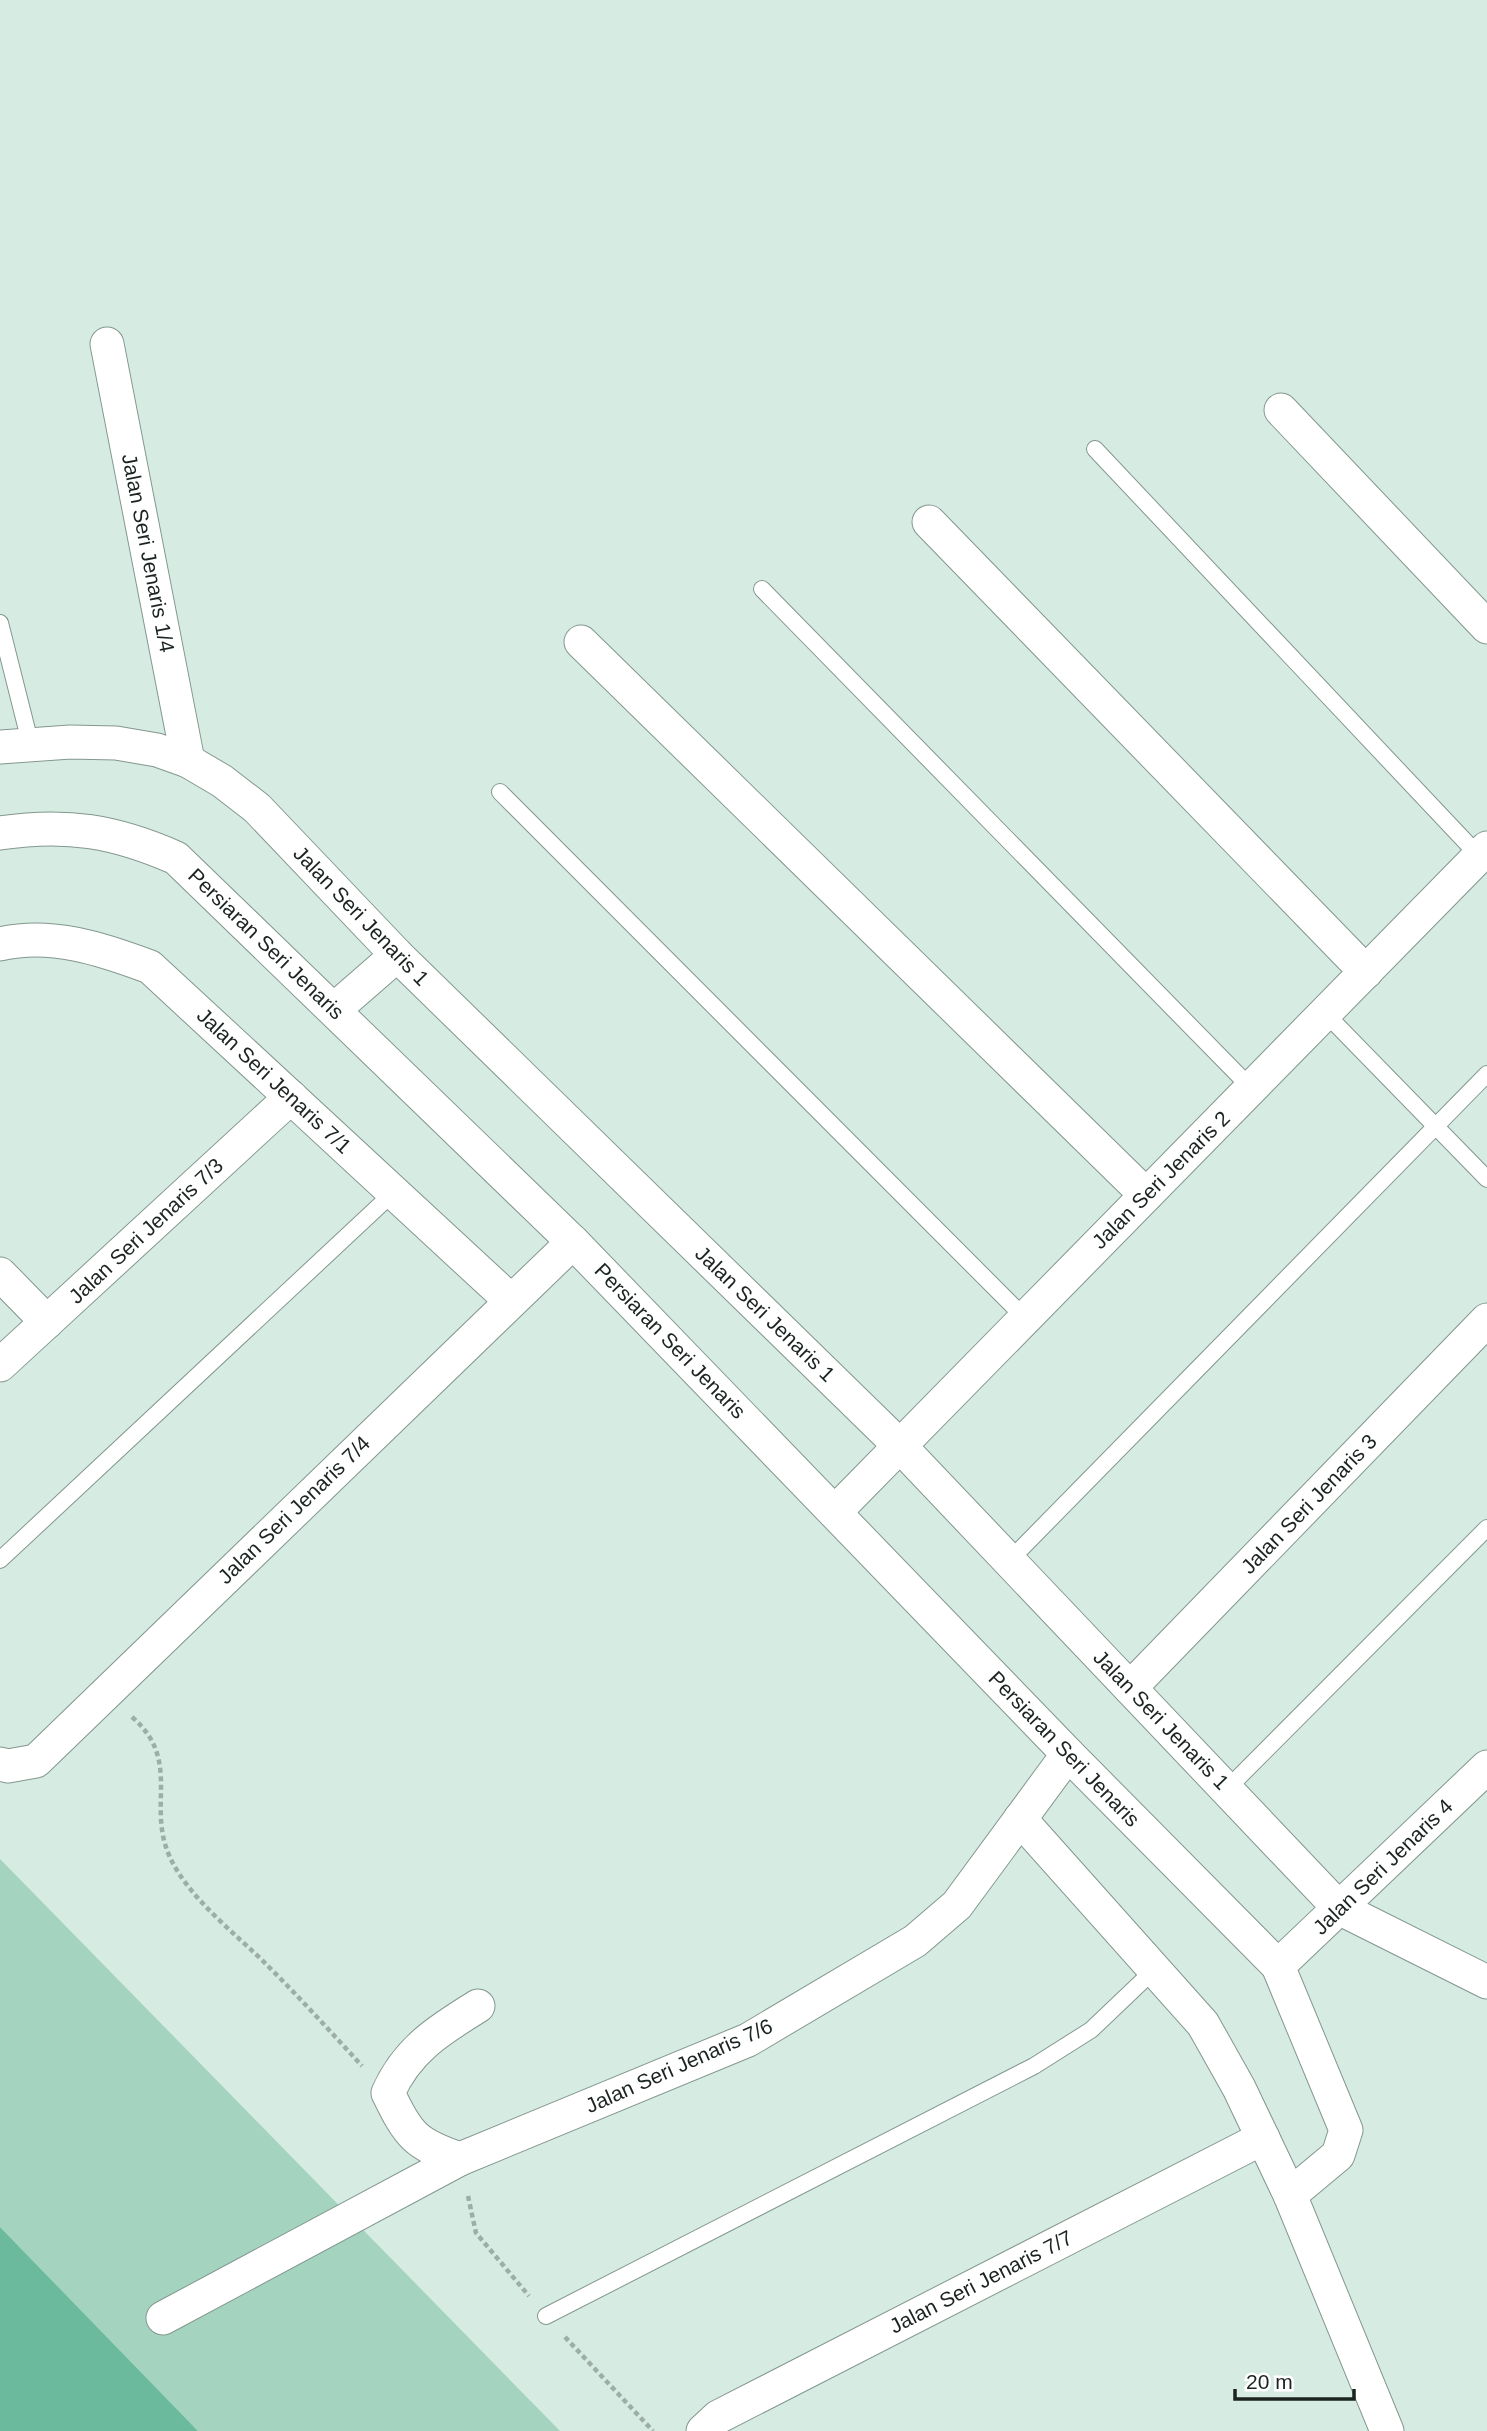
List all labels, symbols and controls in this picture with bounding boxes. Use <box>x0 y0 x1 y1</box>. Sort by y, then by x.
street label: Jalan Seri Jenaris 1/4 <box>118 452 179 655</box>
street label: Jalan Seri Jenaris 1 <box>289 841 434 990</box>
street label: Persiaran Seri Jenaris <box>184 864 349 1024</box>
street label: Jalan Seri Jenaris 7/1 <box>193 1003 356 1158</box>
street label: Jalan Seri Jenaris 2 <box>1087 1106 1234 1253</box>
street label: Jalan Seri Jenaris 7/3 <box>64 1153 227 1308</box>
street label: Jalan Seri Jenaris 1 <box>691 1241 840 1386</box>
street label: Persiaran Seri Jenaris <box>590 1258 750 1423</box>
street label: Jalan Seri Jenaris 3 <box>1236 1429 1381 1578</box>
street label: Jalan Seri Jenaris 7/4 <box>213 1431 374 1588</box>
street label: Jalan Seri Jenaris 1 <box>1089 1645 1234 1794</box>
street label: Persiaran Seri Jenaris <box>984 1666 1144 1831</box>
street label: Jalan Seri Jenaris 4 <box>1308 1794 1457 1939</box>
street label: Jalan Seri Jenaris 7/6 <box>582 2014 776 2117</box>
street label: Jalan Seri Jenaris 7/7 <box>886 2225 1076 2338</box>
scale bar <box>1235 2358 1354 2402</box>
text: 20 m <box>1246 2370 1293 2393</box>

